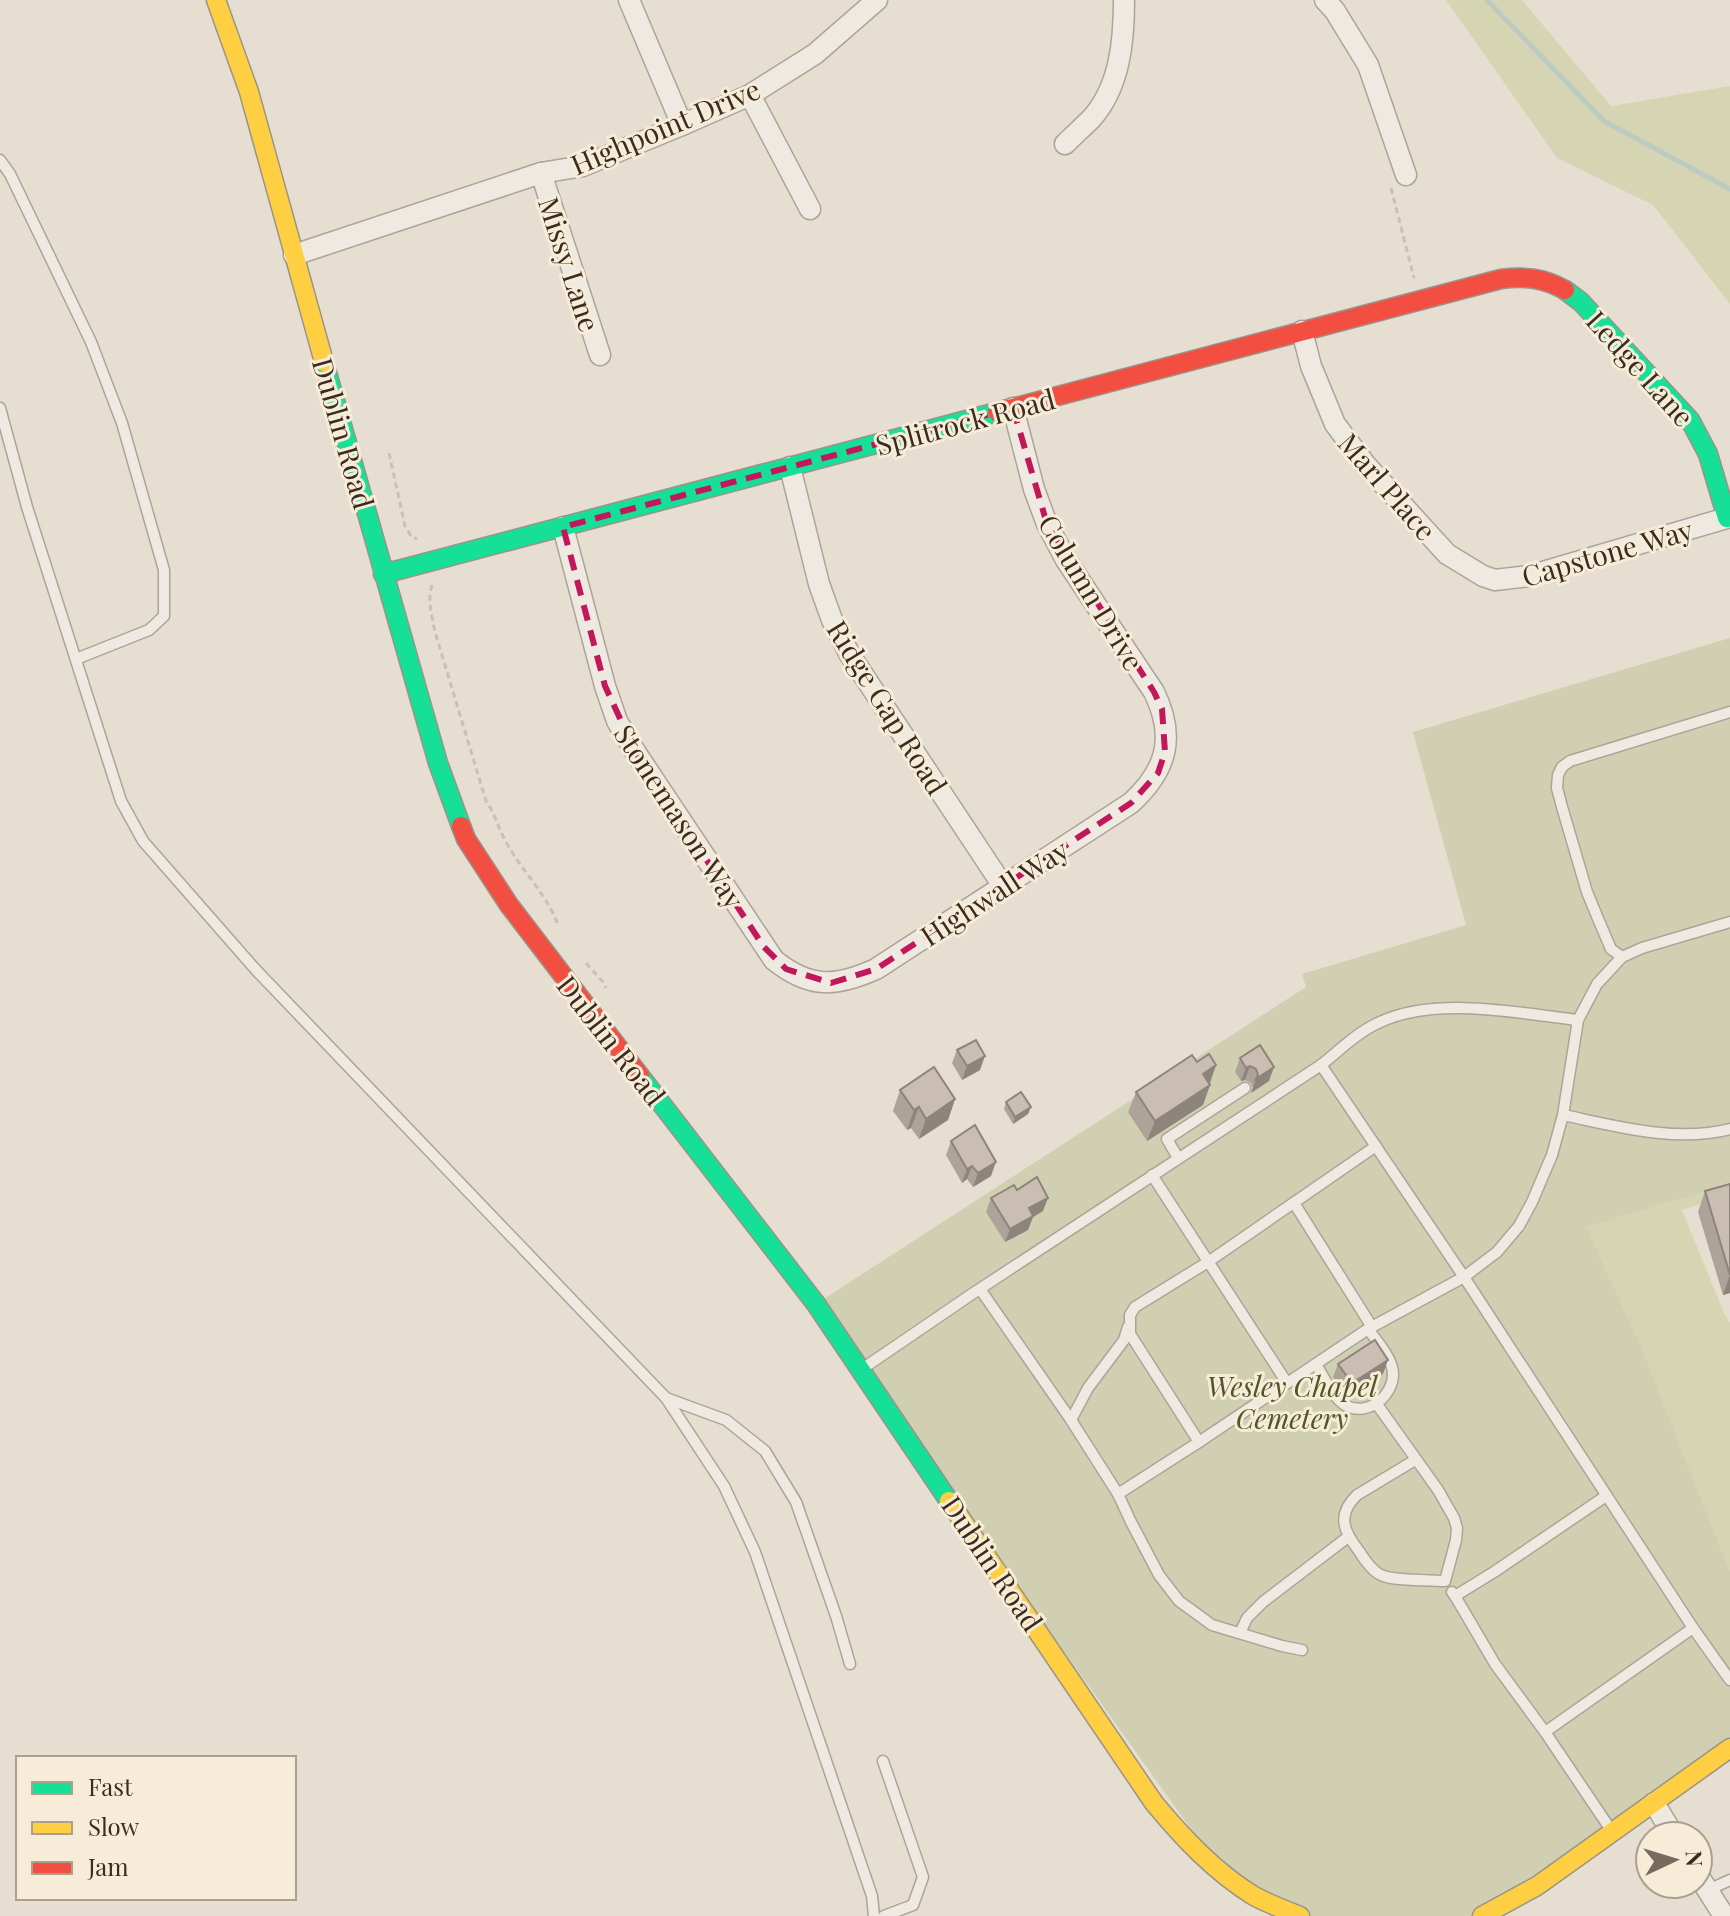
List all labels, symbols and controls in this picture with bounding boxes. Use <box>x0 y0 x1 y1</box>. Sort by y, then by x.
street label: Highpoint Drive <box>565 69 765 183</box>
street label: Missy Lane <box>531 192 609 336</box>
street label: Ledge Lane <box>1579 302 1703 434</box>
street label: Dublin Road <box>305 353 383 513</box>
street label: Splitrock Road <box>871 379 1059 463</box>
street label: Marl Place <box>1331 424 1445 548</box>
street label: Column Drive <box>1031 507 1153 677</box>
street label: Capstone Way <box>1517 510 1697 594</box>
street label: Ridge Gap Road <box>820 613 956 801</box>
street label: Stonemason Way <box>607 717 753 915</box>
street label: Highwall Way <box>913 830 1075 954</box>
street label: Dublin Road <box>550 967 674 1113</box>
park label: Wesley Chapel Cemetery <box>1207 1367 1378 1436</box>
street label: Dublin Road <box>934 1488 1052 1638</box>
legend <box>16 1756 296 1900</box>
text: Fast <box>88 1770 133 1802</box>
text: Slow <box>88 1810 140 1842</box>
north arrow <box>1634 1820 1714 1900</box>
text: Jam <box>87 1850 129 1882</box>
text: N <box>1679 1850 1710 1868</box>

